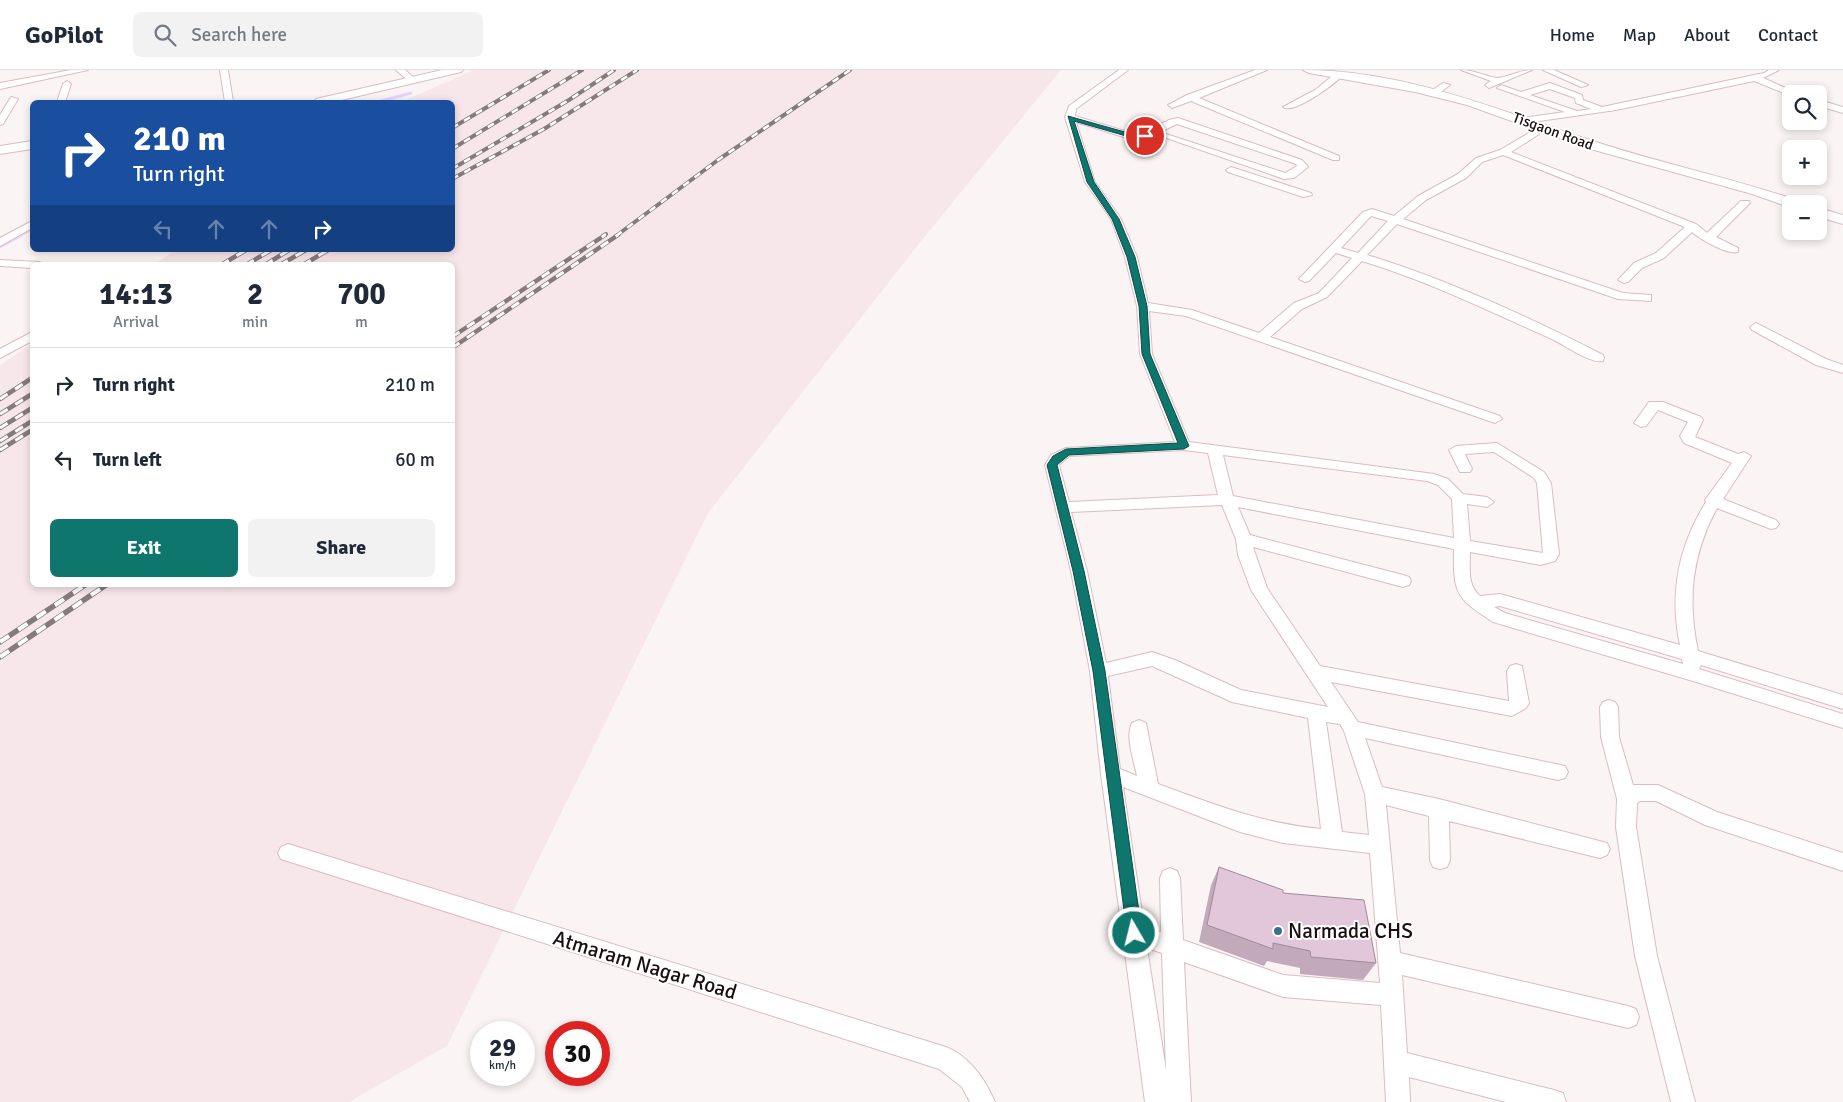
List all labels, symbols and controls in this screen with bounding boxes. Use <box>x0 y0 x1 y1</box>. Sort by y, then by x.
search box <box>133 12 483 57</box>
text: GoPilot <box>25 20 103 50</box>
icon: search <box>151 21 179 49</box>
text: Search here <box>191 23 287 47</box>
text: Home <box>1550 24 1595 46</box>
text: Map <box>1623 24 1656 46</box>
text: About <box>1684 24 1730 46</box>
text: Contact <box>1758 24 1818 46</box>
map controls <box>1782 85 1827 240</box>
button: search <box>1782 85 1827 130</box>
street label: Tisgaon Road <box>1510 108 1596 154</box>
pin <box>1124 115 1166 157</box>
text: 210 m <box>133 117 226 160</box>
icon: right <box>50 120 115 185</box>
icon: arrive <box>1131 122 1159 150</box>
button: + <box>1782 140 1827 185</box>
text: Turn right <box>133 160 225 187</box>
button: − <box>1782 195 1827 240</box>
icon: left <box>149 215 177 243</box>
icon: ahead <box>202 215 230 243</box>
icon: ahead <box>255 215 283 243</box>
icon: right <box>308 215 336 243</box>
text: 14:13 <box>99 276 173 313</box>
text: 2 <box>247 276 263 313</box>
text: 700 <box>337 276 386 313</box>
text: Arrival <box>113 312 159 332</box>
text: min <box>242 312 268 332</box>
text: m <box>355 312 368 332</box>
icon: right <box>50 371 78 399</box>
text: Turn right <box>93 373 175 397</box>
text: 210 m <box>385 373 435 397</box>
icon: left <box>50 446 78 474</box>
text: Turn left <box>93 448 162 472</box>
text: 60 m <box>395 448 435 472</box>
button: Exit <box>50 519 238 577</box>
button: Share <box>248 519 435 577</box>
position arrow <box>1107 906 1159 958</box>
place label: Narmada CHS <box>1288 918 1413 944</box>
street label: Atmaram Nagar Road <box>550 925 740 1005</box>
marker: Narmada CHS <box>1272 925 1284 937</box>
speed limit sign: 30 <box>545 1021 610 1086</box>
text: 29 <box>489 1032 516 1063</box>
text: km/h <box>489 1058 516 1073</box>

